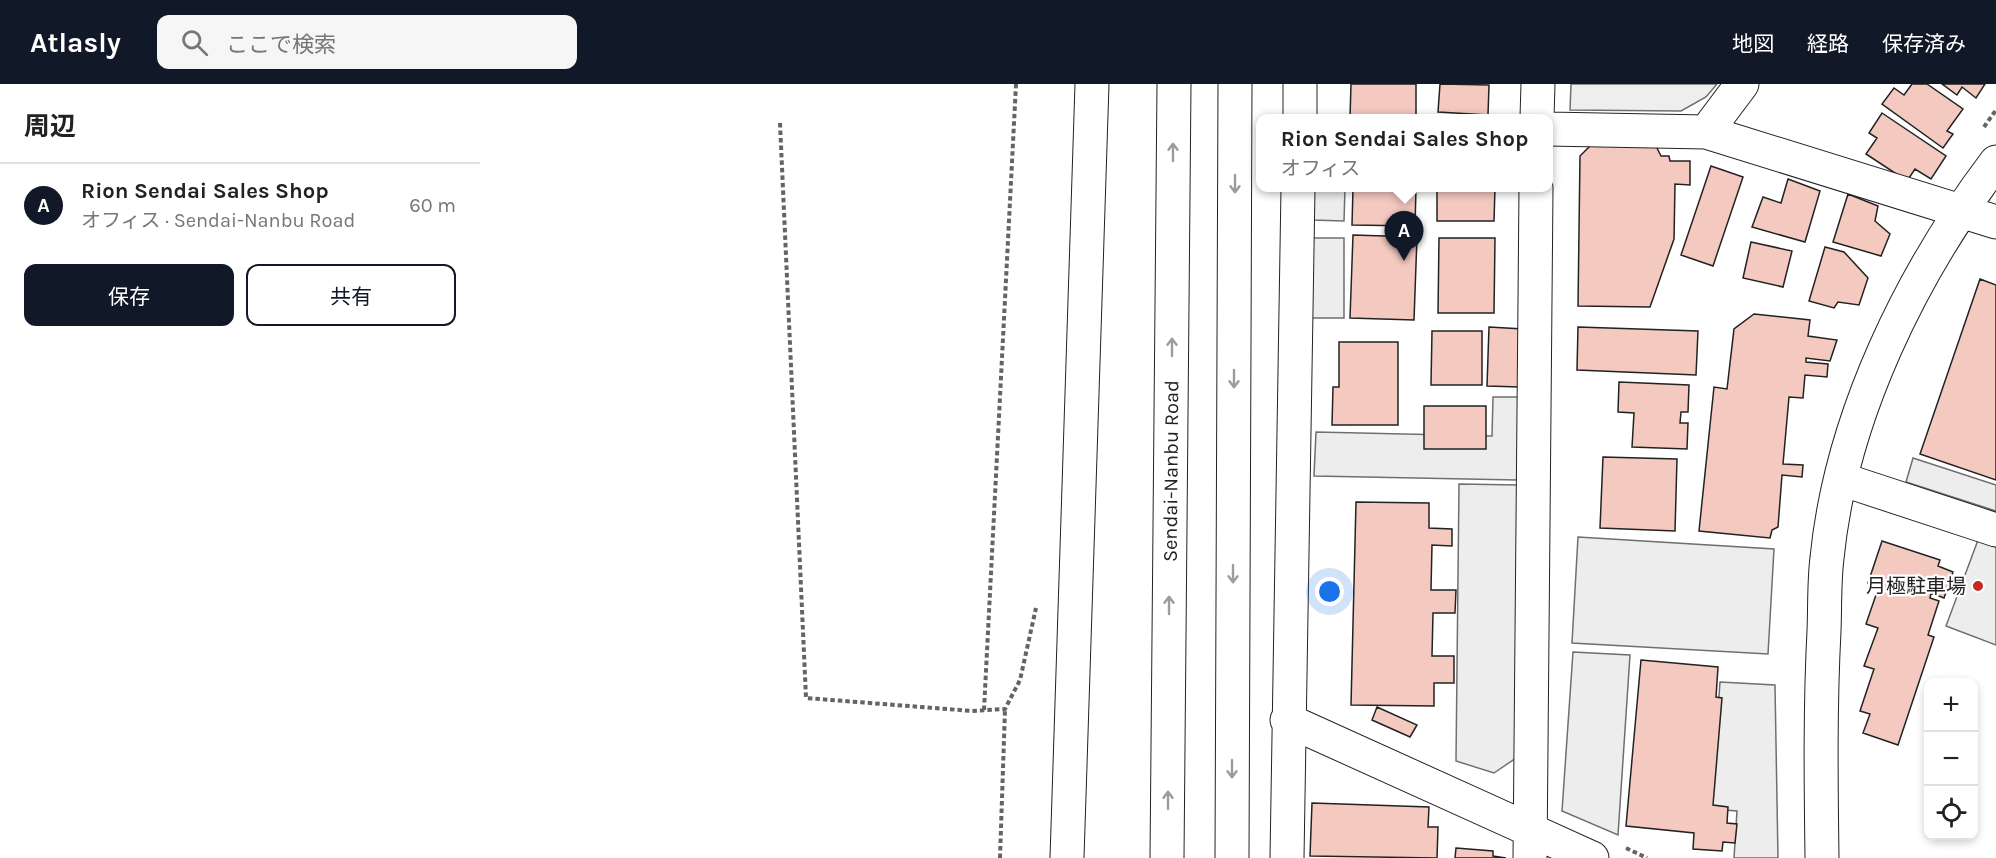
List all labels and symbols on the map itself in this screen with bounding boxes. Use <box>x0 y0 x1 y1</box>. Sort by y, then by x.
one-way arrow <box>1167 142 1179 162</box>
one-way arrow <box>1229 174 1241 194</box>
pin: A <box>1384 212 1424 261</box>
one-way arrow <box>1166 337 1178 357</box>
one-way arrow <box>1228 369 1240 389</box>
street label: Sendai-Nanbu Road <box>1159 380 1183 562</box>
one-way arrow <box>1227 564 1239 584</box>
place label: 月極駐車場 <box>1866 575 1966 598</box>
your location <box>1315 577 1344 606</box>
marker: 月極駐車場 <box>1971 579 1985 593</box>
one-way arrow <box>1164 595 1175 615</box>
one-way arrow <box>1226 759 1238 779</box>
one-way arrow <box>1162 790 1174 810</box>

